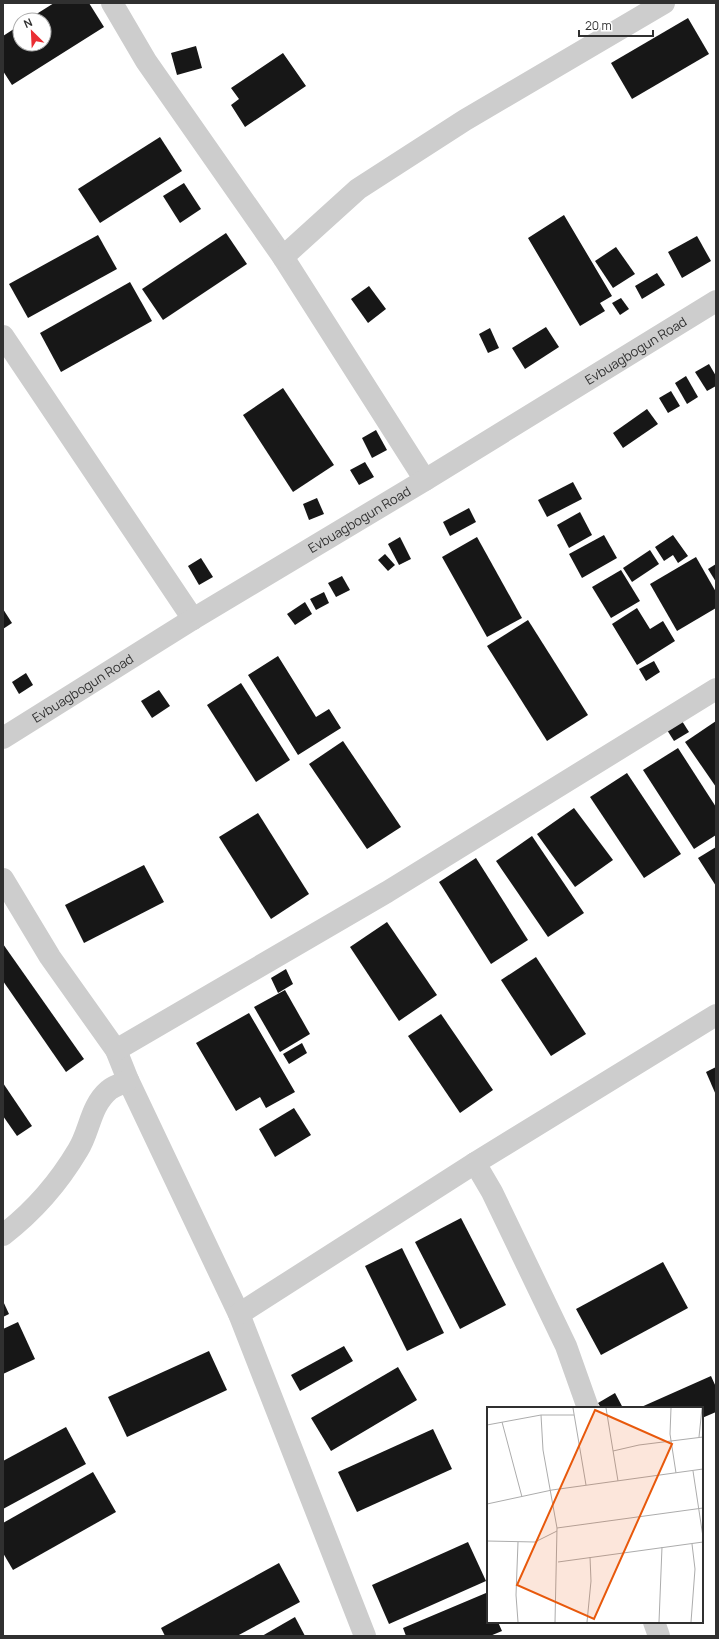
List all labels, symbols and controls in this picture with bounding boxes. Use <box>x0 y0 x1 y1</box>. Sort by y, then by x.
north arrow <box>12 12 52 52</box>
scale bar <box>579 12 653 38</box>
text: N <box>21 14 34 31</box>
text: 20 m <box>585 17 612 34</box>
street label: Evbuagbogun Road <box>581 312 690 389</box>
street label: Evbuagbogun Road <box>305 482 414 557</box>
street label: Evbuagbogun Road <box>29 650 137 727</box>
inset map <box>487 1407 703 1623</box>

